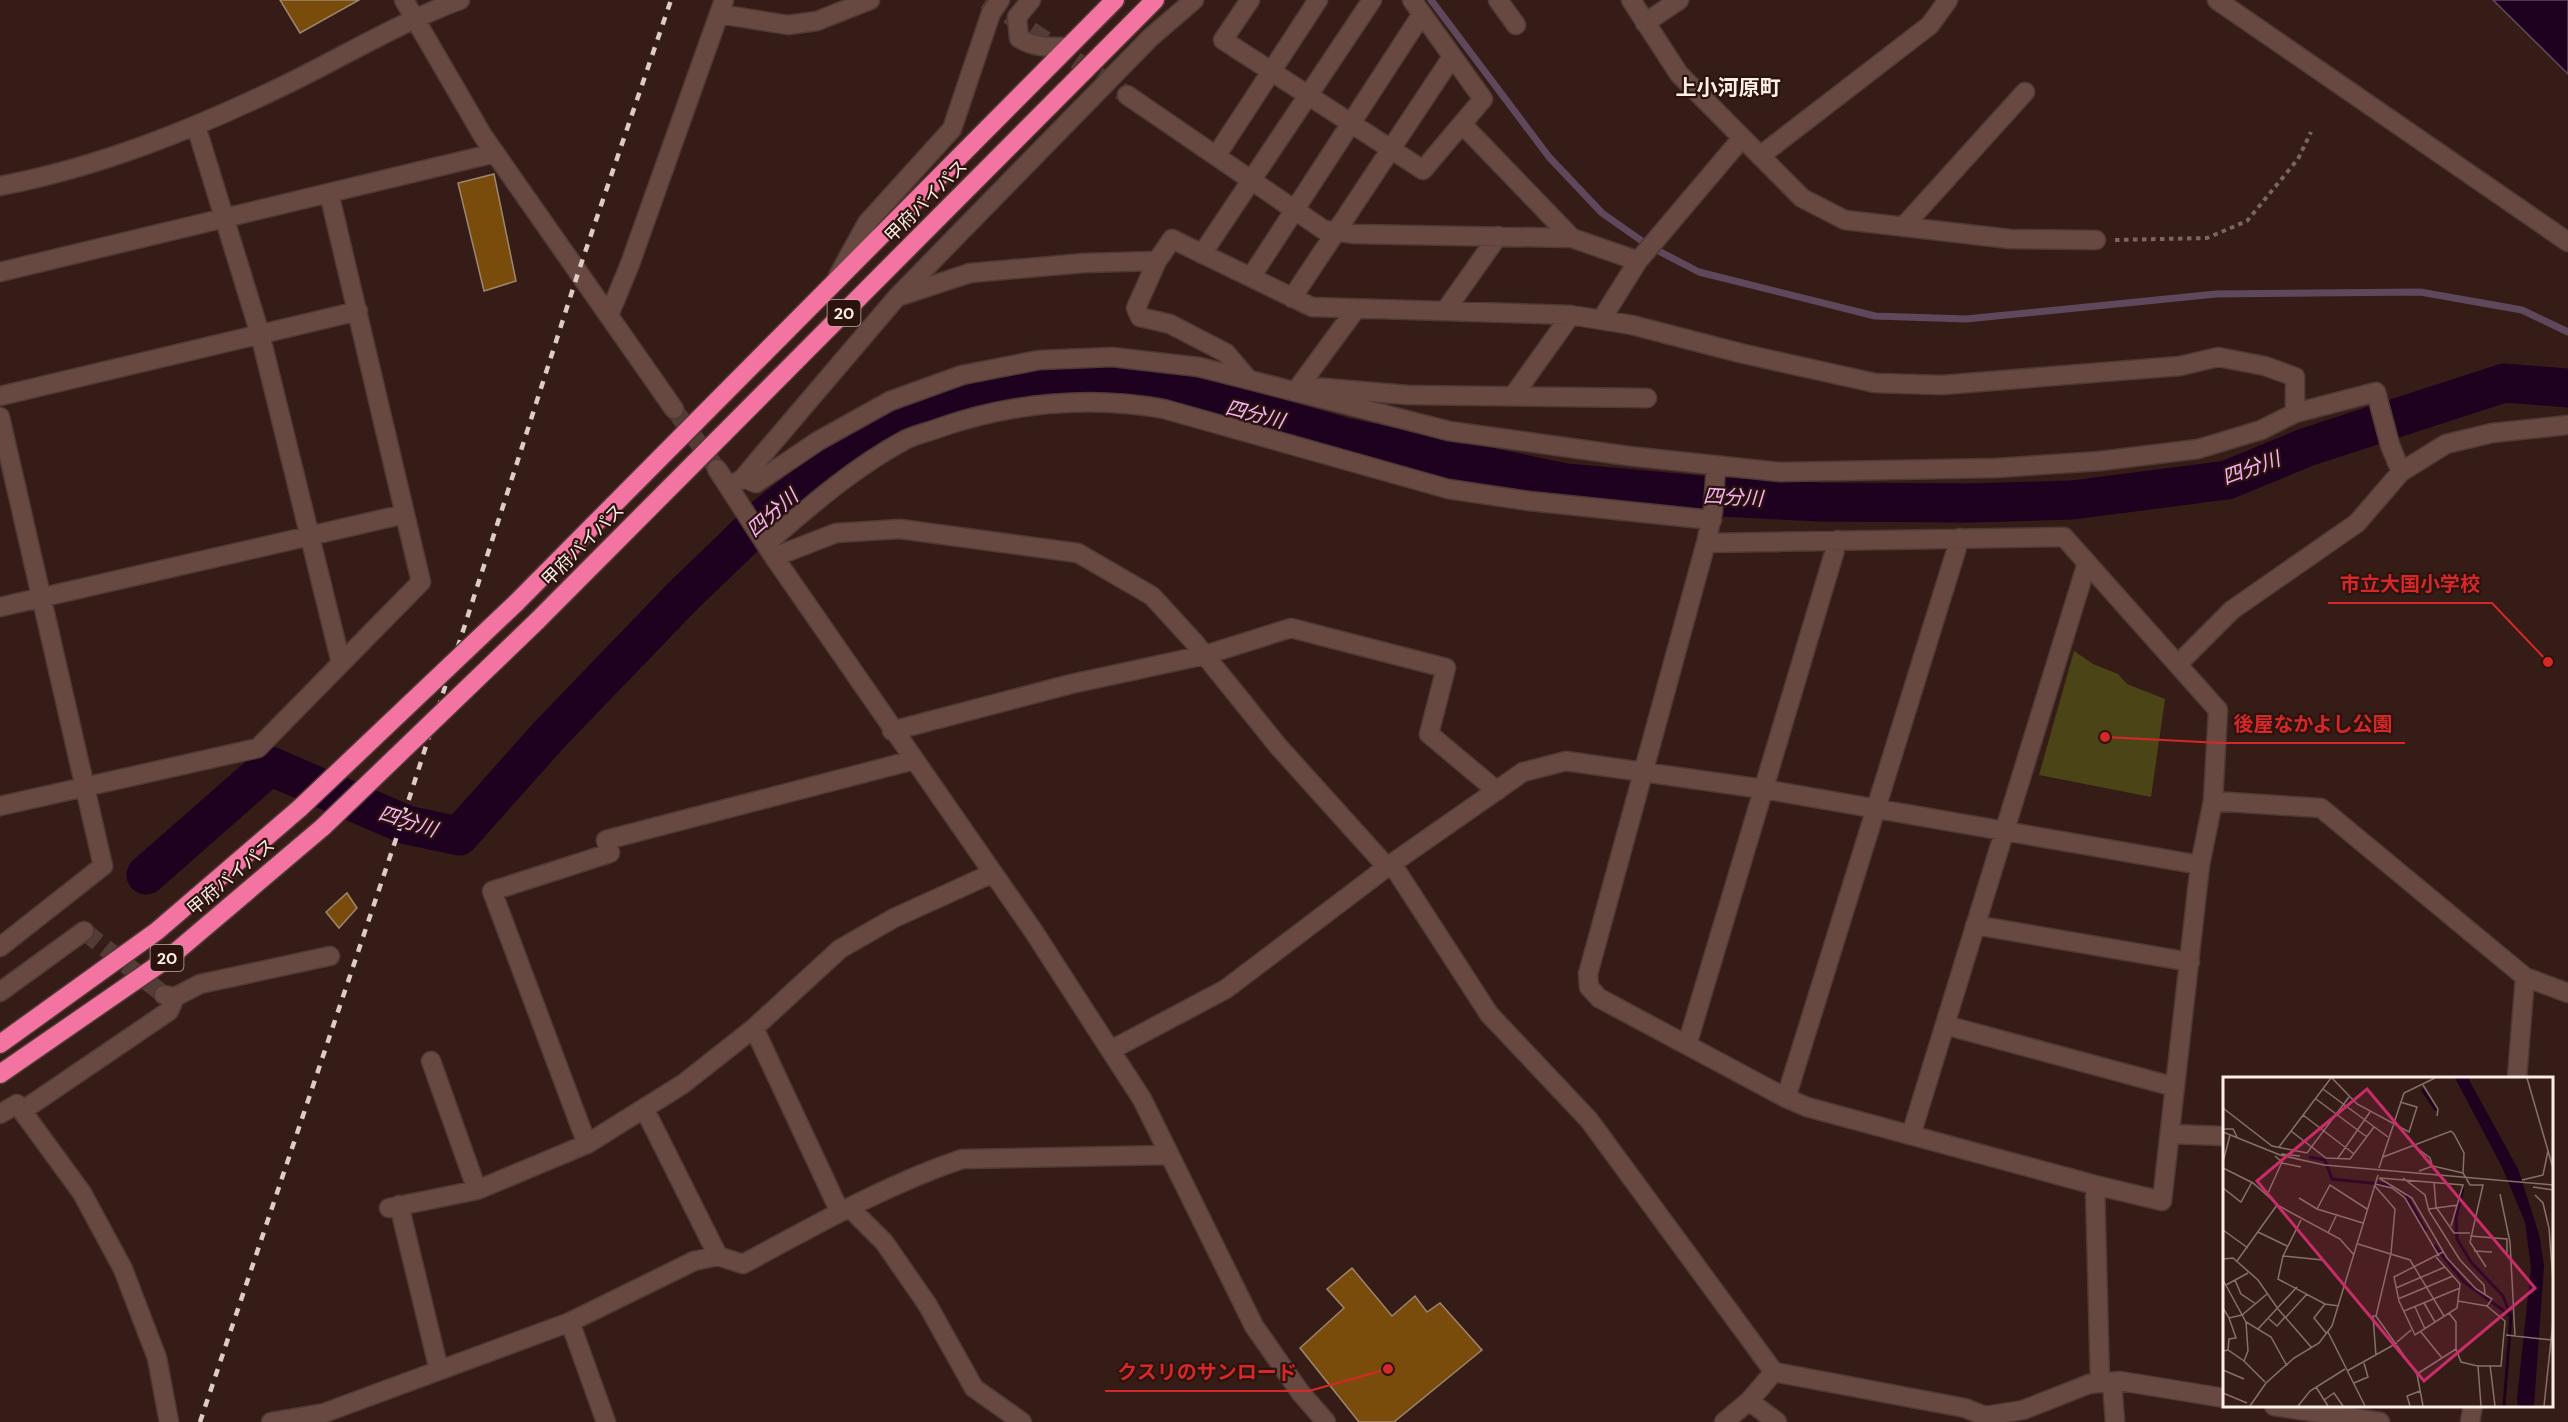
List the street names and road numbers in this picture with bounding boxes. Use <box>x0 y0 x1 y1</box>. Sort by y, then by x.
street label: 甲府バイパス <box>879 154 973 248</box>
road number: 20 <box>828 300 860 326</box>
street label: 甲府バイパス <box>536 498 630 592</box>
street label: 甲府バイパス <box>182 833 280 921</box>
road number: 20 <box>150 945 184 971</box>

